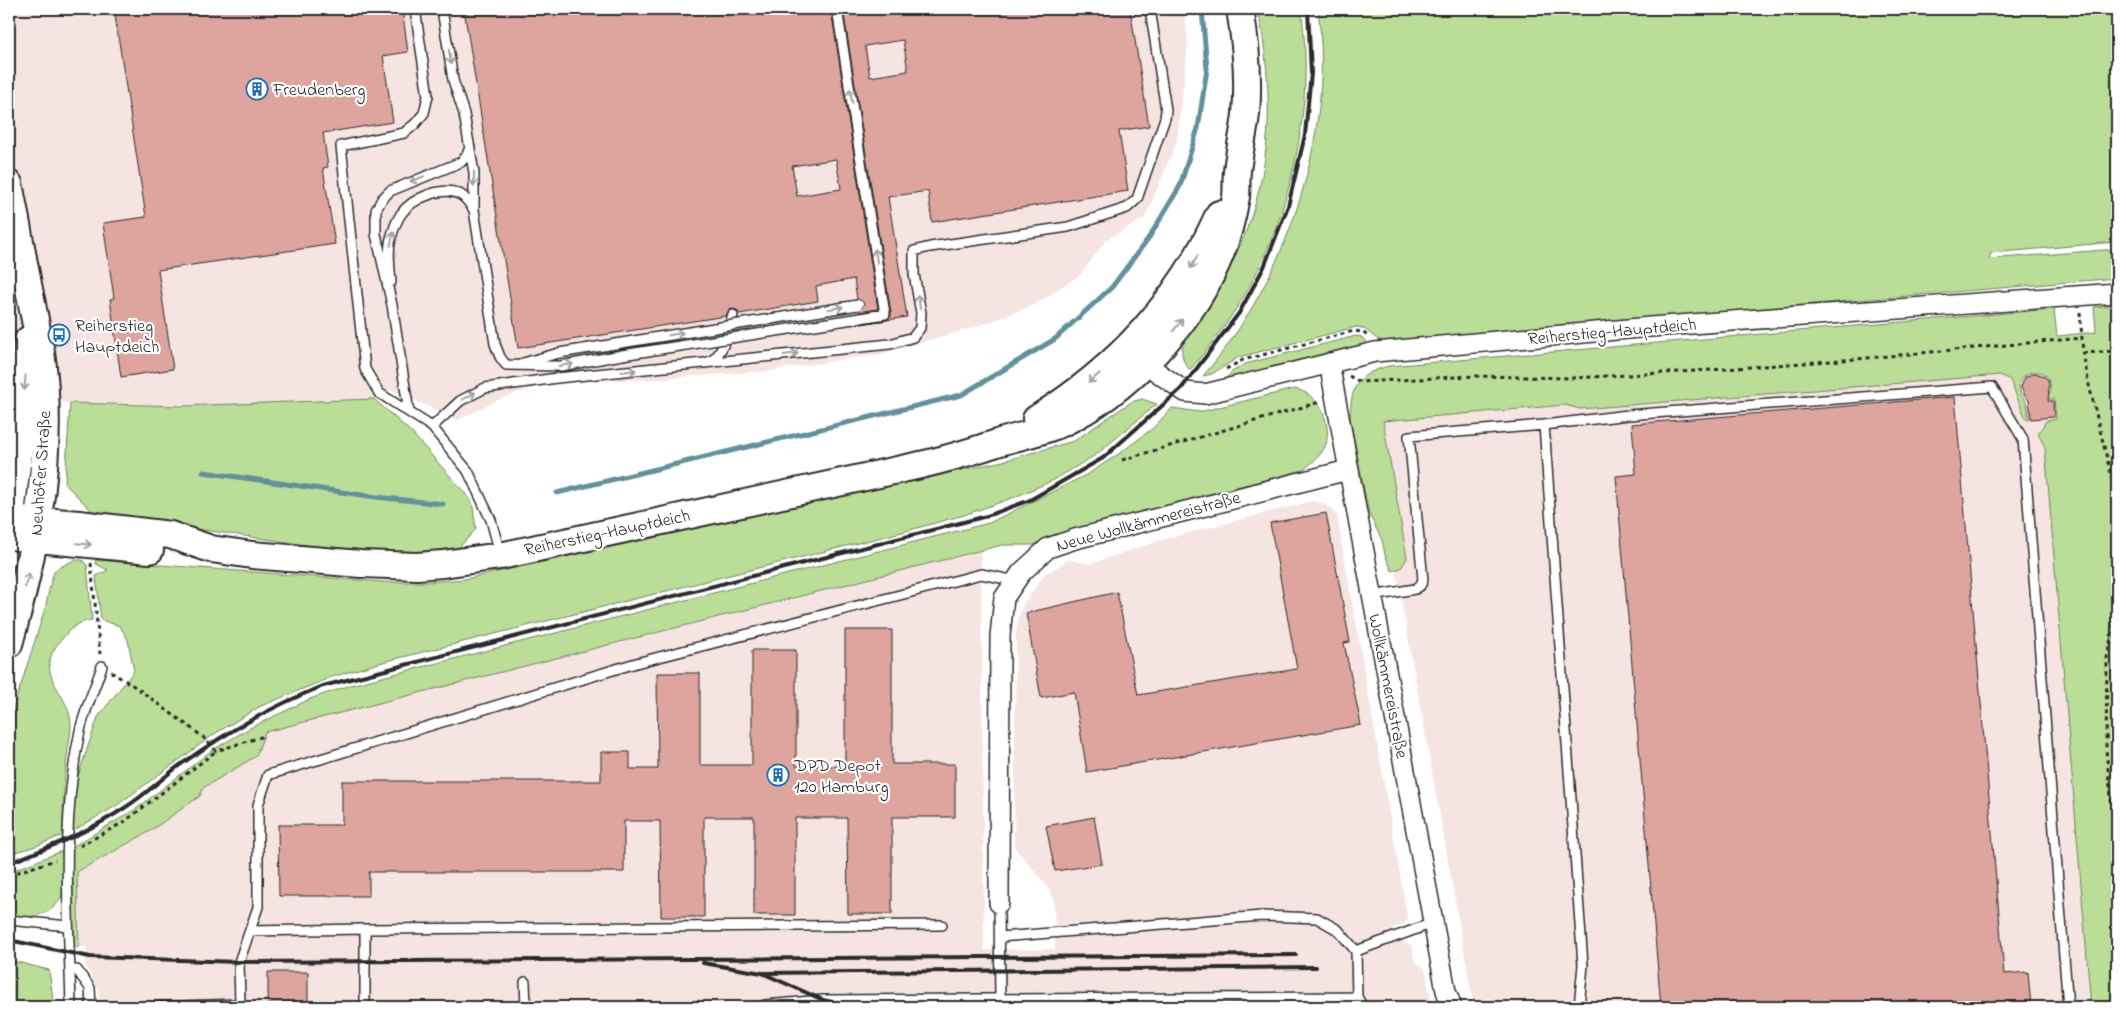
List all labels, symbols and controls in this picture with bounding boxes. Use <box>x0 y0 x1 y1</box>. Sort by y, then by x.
one-way arrow <box>445 49 455 65</box>
building icon: Freudenberg <box>245 77 269 101</box>
place label: Freudenberg <box>272 78 365 105</box>
one-way arrow <box>845 88 855 104</box>
one-way arrow <box>469 171 479 187</box>
one-way arrow <box>410 175 425 184</box>
one-way arrow <box>388 231 397 247</box>
one-way arrow <box>871 248 881 264</box>
one-way arrow <box>1189 254 1199 269</box>
one-way arrow <box>914 294 924 310</box>
one-way arrow <box>828 303 844 313</box>
street label: Reiherstieg-Hauptdeich <box>1527 313 1698 354</box>
place label: Reiherstieg Hauptdeich <box>75 314 159 361</box>
one-way arrow <box>1173 318 1183 332</box>
bus stop icon: Reiherstieg Hauptdeich <box>47 323 71 347</box>
one-way arrow <box>668 328 684 338</box>
one-way arrow <box>782 349 798 359</box>
one-way arrow <box>557 359 573 369</box>
one-way arrow <box>621 366 637 376</box>
one-way arrow <box>1088 373 1101 384</box>
one-way arrow <box>20 374 29 390</box>
one-way arrow <box>462 390 476 400</box>
street label: Neuhöfer Straße <box>25 409 59 537</box>
street label: Neue Wollkämmereistraße <box>1054 486 1244 560</box>
street label: Reiherstieg-Hauptdeich <box>522 504 693 565</box>
one-way arrow <box>76 539 92 548</box>
one-way arrow <box>23 573 32 589</box>
street label: Wollkämmereistraße <box>1360 612 1414 762</box>
place label: DPD Depot 120 Hamburg <box>793 754 889 802</box>
building icon: DPD Depot 120 Hamburg <box>766 763 790 787</box>

